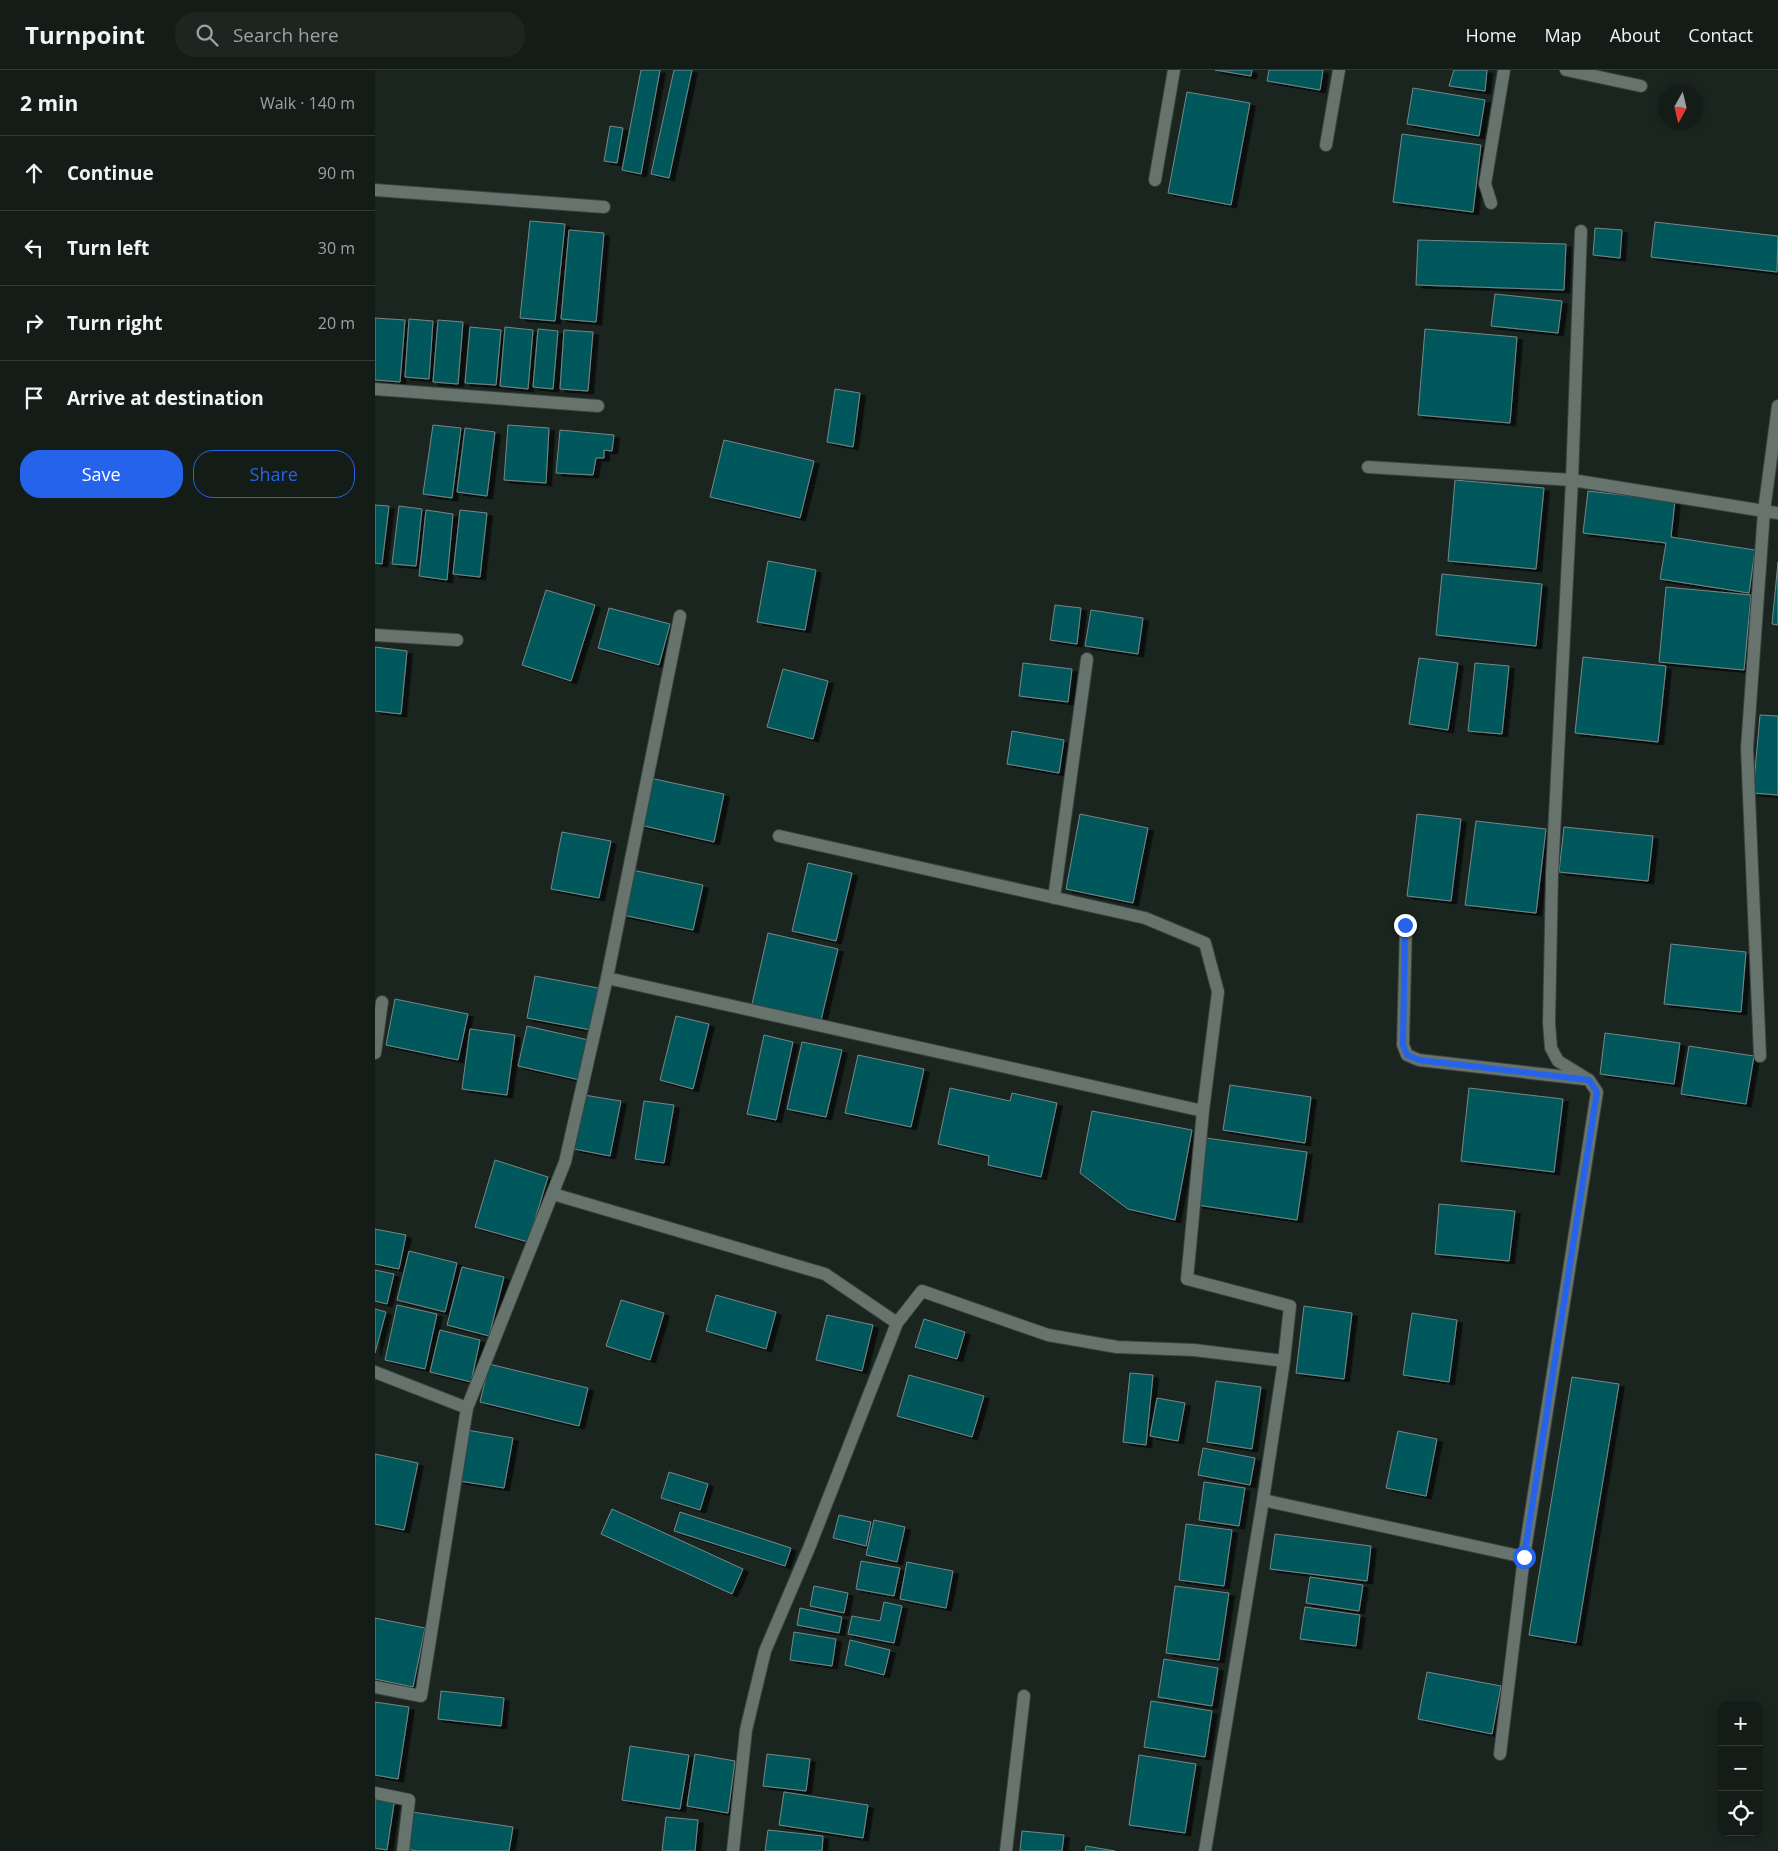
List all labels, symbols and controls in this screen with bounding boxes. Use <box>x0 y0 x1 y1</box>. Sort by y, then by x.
search box <box>175 12 525 57</box>
text: Turnpoint <box>25 18 145 51</box>
icon: search <box>193 21 221 49</box>
text: Search here <box>233 22 339 48</box>
text: Home <box>1466 23 1516 47</box>
text: Map <box>1544 23 1582 47</box>
text: About <box>1610 23 1660 47</box>
text: Contact <box>1688 23 1753 47</box>
north arrow <box>1658 85 1703 130</box>
text: 2 min <box>20 89 78 117</box>
text: Walk · 140 m <box>260 92 355 114</box>
icon: ahead <box>20 159 48 187</box>
text: Continue <box>67 160 154 186</box>
text: 90 m <box>318 162 355 184</box>
icon: left <box>20 234 48 262</box>
text: Turn left <box>67 235 149 261</box>
text: 30 m <box>318 237 355 259</box>
icon: right <box>20 309 48 337</box>
text: Turn right <box>67 310 162 336</box>
text: 20 m <box>318 312 355 334</box>
icon: arrive <box>20 384 48 412</box>
text: Arrive at destination <box>67 385 264 411</box>
button: Save <box>20 450 183 498</box>
button: Share <box>193 450 355 498</box>
route end <box>1394 914 1417 937</box>
route start <box>1513 1546 1536 1569</box>
map controls <box>1718 1701 1763 1836</box>
button: + <box>1718 1701 1763 1746</box>
button: − <box>1718 1746 1763 1791</box>
button: locate <box>1718 1791 1763 1836</box>

